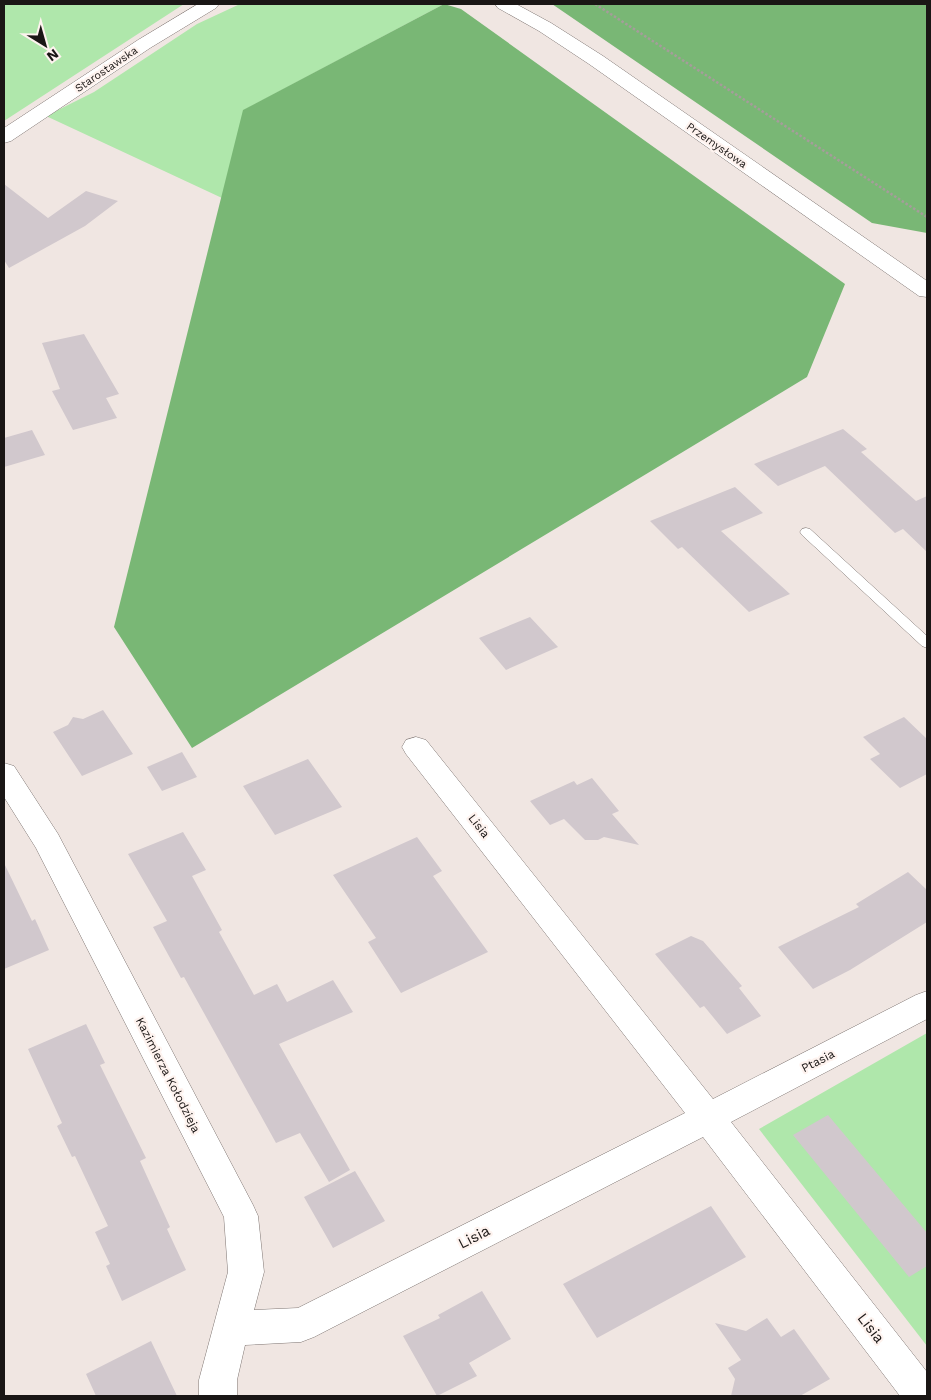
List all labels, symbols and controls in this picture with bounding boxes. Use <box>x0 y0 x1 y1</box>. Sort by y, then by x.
north arrow <box>20 20 70 70</box>
street label: Starostawska <box>73 44 140 95</box>
text: N <box>44 46 62 65</box>
street label: Przemysłowa <box>684 120 749 171</box>
street label: Lisia <box>465 811 493 841</box>
street label: Kazimierza Kołodzieja <box>133 1015 203 1135</box>
street label: Ptasia <box>799 1047 837 1075</box>
street label: Lisia <box>455 1221 493 1253</box>
street label: Lisia <box>854 1309 889 1347</box>

